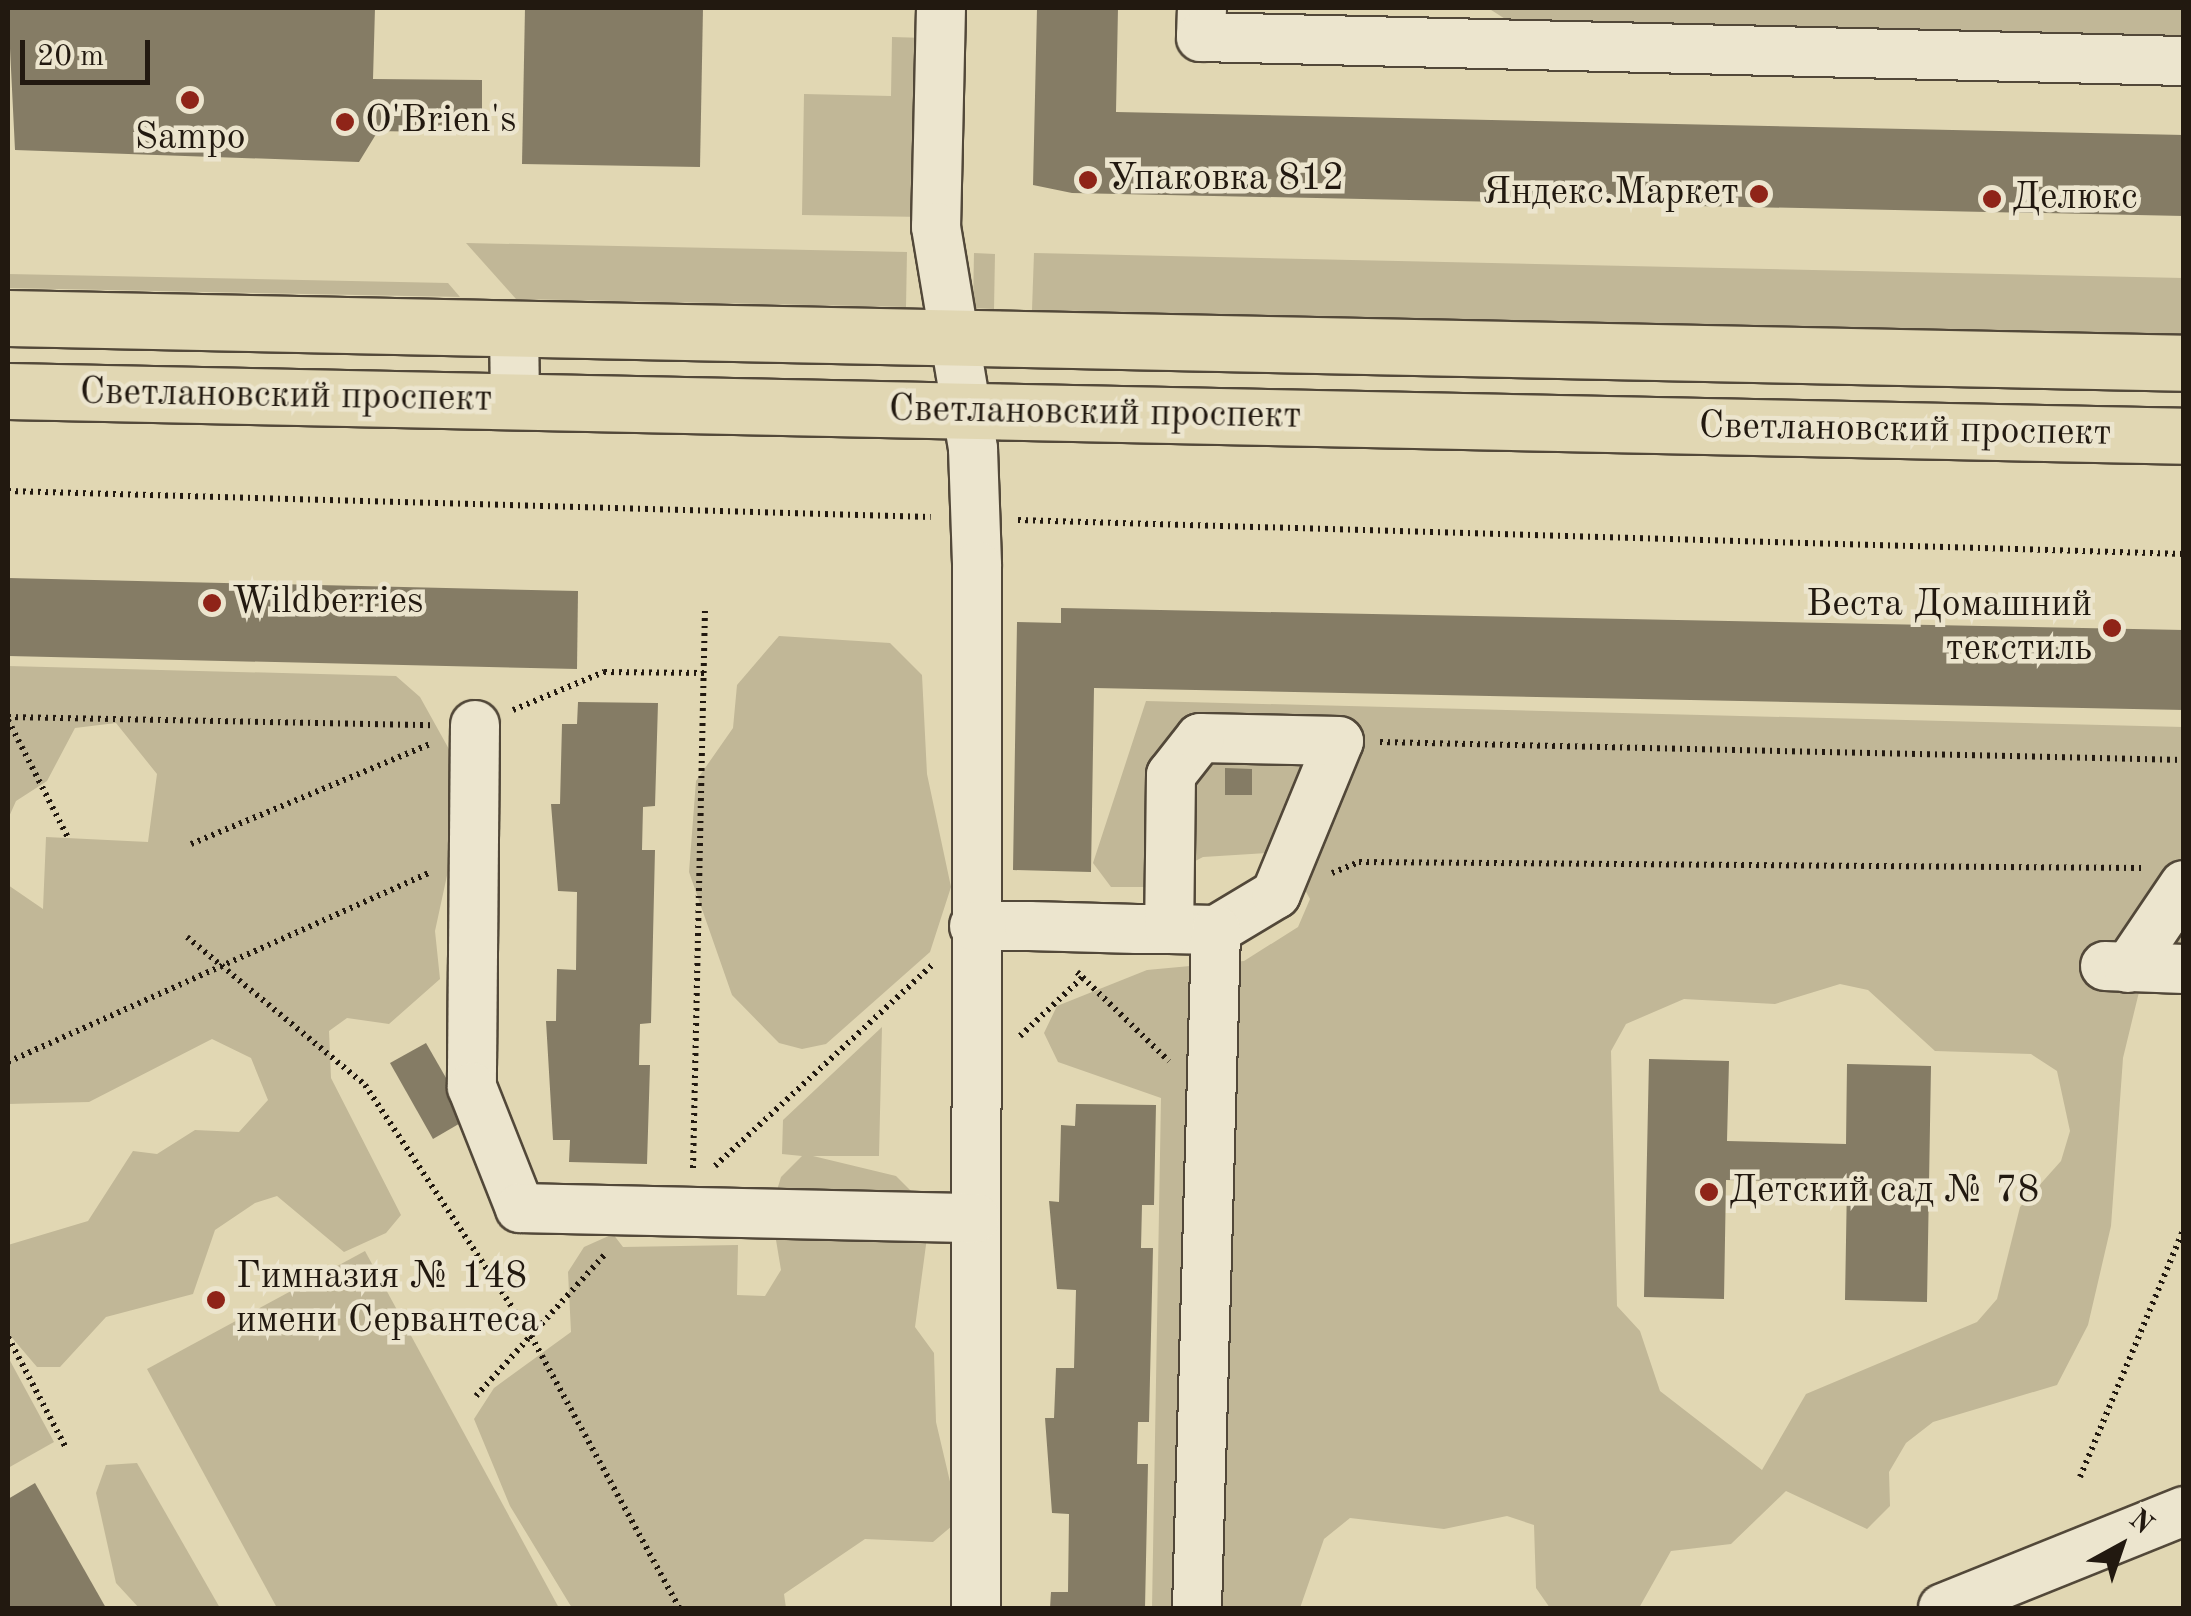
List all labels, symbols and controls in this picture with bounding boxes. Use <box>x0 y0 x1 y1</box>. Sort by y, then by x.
scale bar <box>25 20 155 82</box>
text: 20 m <box>37 42 104 72</box>
marker: Sampo <box>179 89 201 111</box>
place label: O'Brien's <box>365 99 516 145</box>
marker: O'Brien's <box>334 111 356 133</box>
place label: Sampo <box>134 116 246 162</box>
place label: Упаковка 812 <box>1108 157 1344 203</box>
marker: Упаковка 812 <box>1077 169 1099 191</box>
place label: Яндекс.Маркет <box>1483 171 1739 217</box>
place label: Делюкс <box>2012 176 2138 222</box>
marker: Яндекс.Маркет <box>1748 183 1770 205</box>
marker: Делюкс <box>1981 188 2003 210</box>
street label: Светлановский проспект <box>79 371 493 423</box>
street label: Светлановский проспект <box>888 388 1302 440</box>
street label: Светлановский проспект <box>1698 405 2112 457</box>
place label: Wildberries <box>232 580 424 626</box>
place label: Веста Домашний текстиль <box>1806 583 2092 672</box>
marker: Wildberries <box>201 592 223 614</box>
marker: Веста Домашний текстиль <box>2101 617 2123 639</box>
place label: Детский сад № 78 <box>1729 1169 2040 1215</box>
marker: Детский сад № 78 <box>1698 1181 1720 1203</box>
place label: Гимназия № 148 имени Сервантеса <box>236 1255 539 1344</box>
marker: Гимназия № 148 имени Сервантеса <box>205 1289 227 1311</box>
north arrow <box>2071 1496 2171 1596</box>
text: N <box>2123 1505 2157 1541</box>

